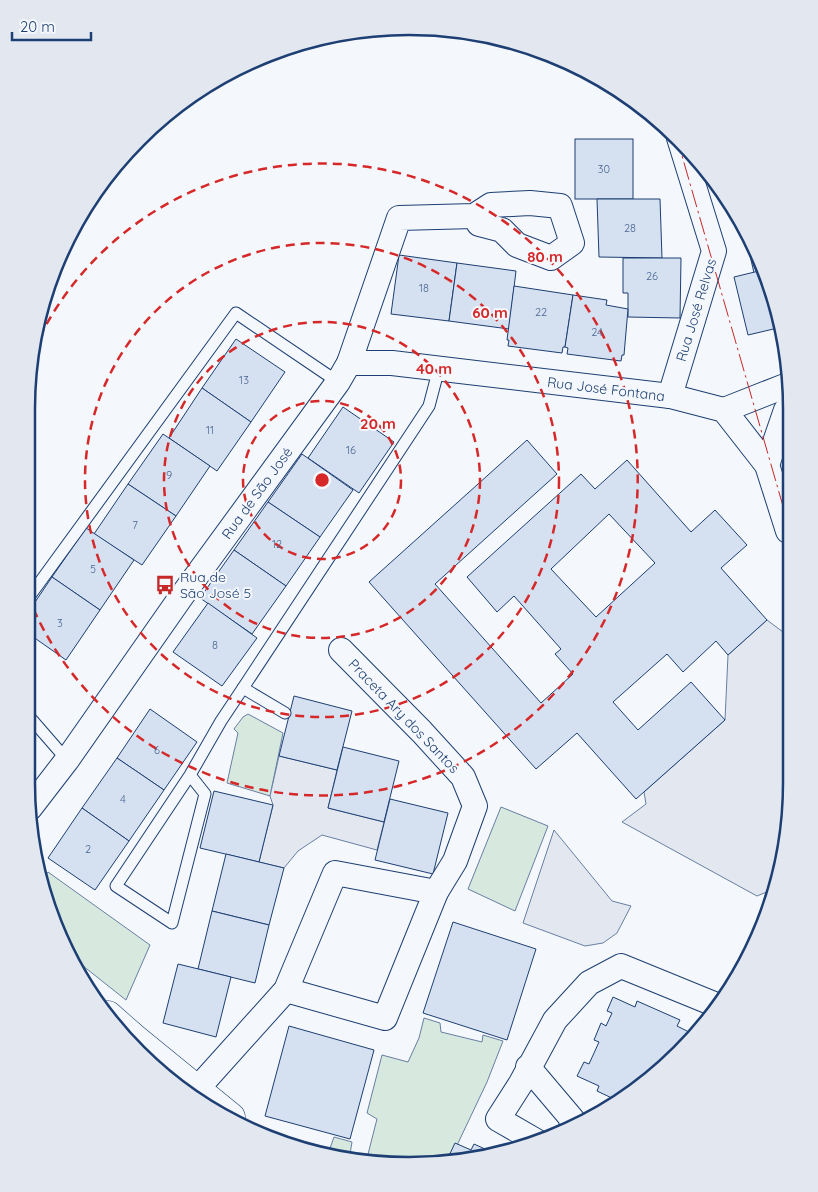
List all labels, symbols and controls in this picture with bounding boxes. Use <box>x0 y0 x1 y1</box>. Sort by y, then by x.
scale bar <box>12 10 91 42</box>
text: 20 m <box>20 17 55 36</box>
house number: 30 <box>598 162 610 176</box>
house number: 28 <box>624 221 636 235</box>
text: 80 m <box>527 247 563 266</box>
street label: Rua José Relvas <box>672 256 720 364</box>
house number: 26 <box>646 269 658 283</box>
house number: 18 <box>419 281 429 295</box>
text: 60 m <box>472 303 508 322</box>
house number: 22 <box>535 305 547 319</box>
house number: 24 <box>591 325 603 339</box>
text: 40 m <box>416 359 452 378</box>
house number: 13 <box>239 373 249 387</box>
street label: Rua José Fontana <box>546 373 666 405</box>
text: 20 m <box>360 414 396 433</box>
house number: 11 <box>206 423 214 437</box>
street label: Rua de São José <box>218 443 296 543</box>
house number: 16 <box>346 443 356 457</box>
house number: 9 <box>166 468 172 482</box>
centre of rings <box>313 471 331 489</box>
house number: 7 <box>132 518 138 532</box>
house number: 12 <box>272 537 282 551</box>
house number: 5 <box>90 562 96 576</box>
place label: Rua de São José 5 <box>180 568 251 602</box>
bus stop icon: Rua de São José 5 <box>154 574 176 596</box>
house number: 3 <box>57 616 63 630</box>
house number: 8 <box>212 638 218 652</box>
street label: Praceta Ary dos Santos <box>345 655 463 777</box>
house number: 6 <box>154 743 160 757</box>
house number: 4 <box>120 792 126 806</box>
house number: 2 <box>85 842 91 856</box>

